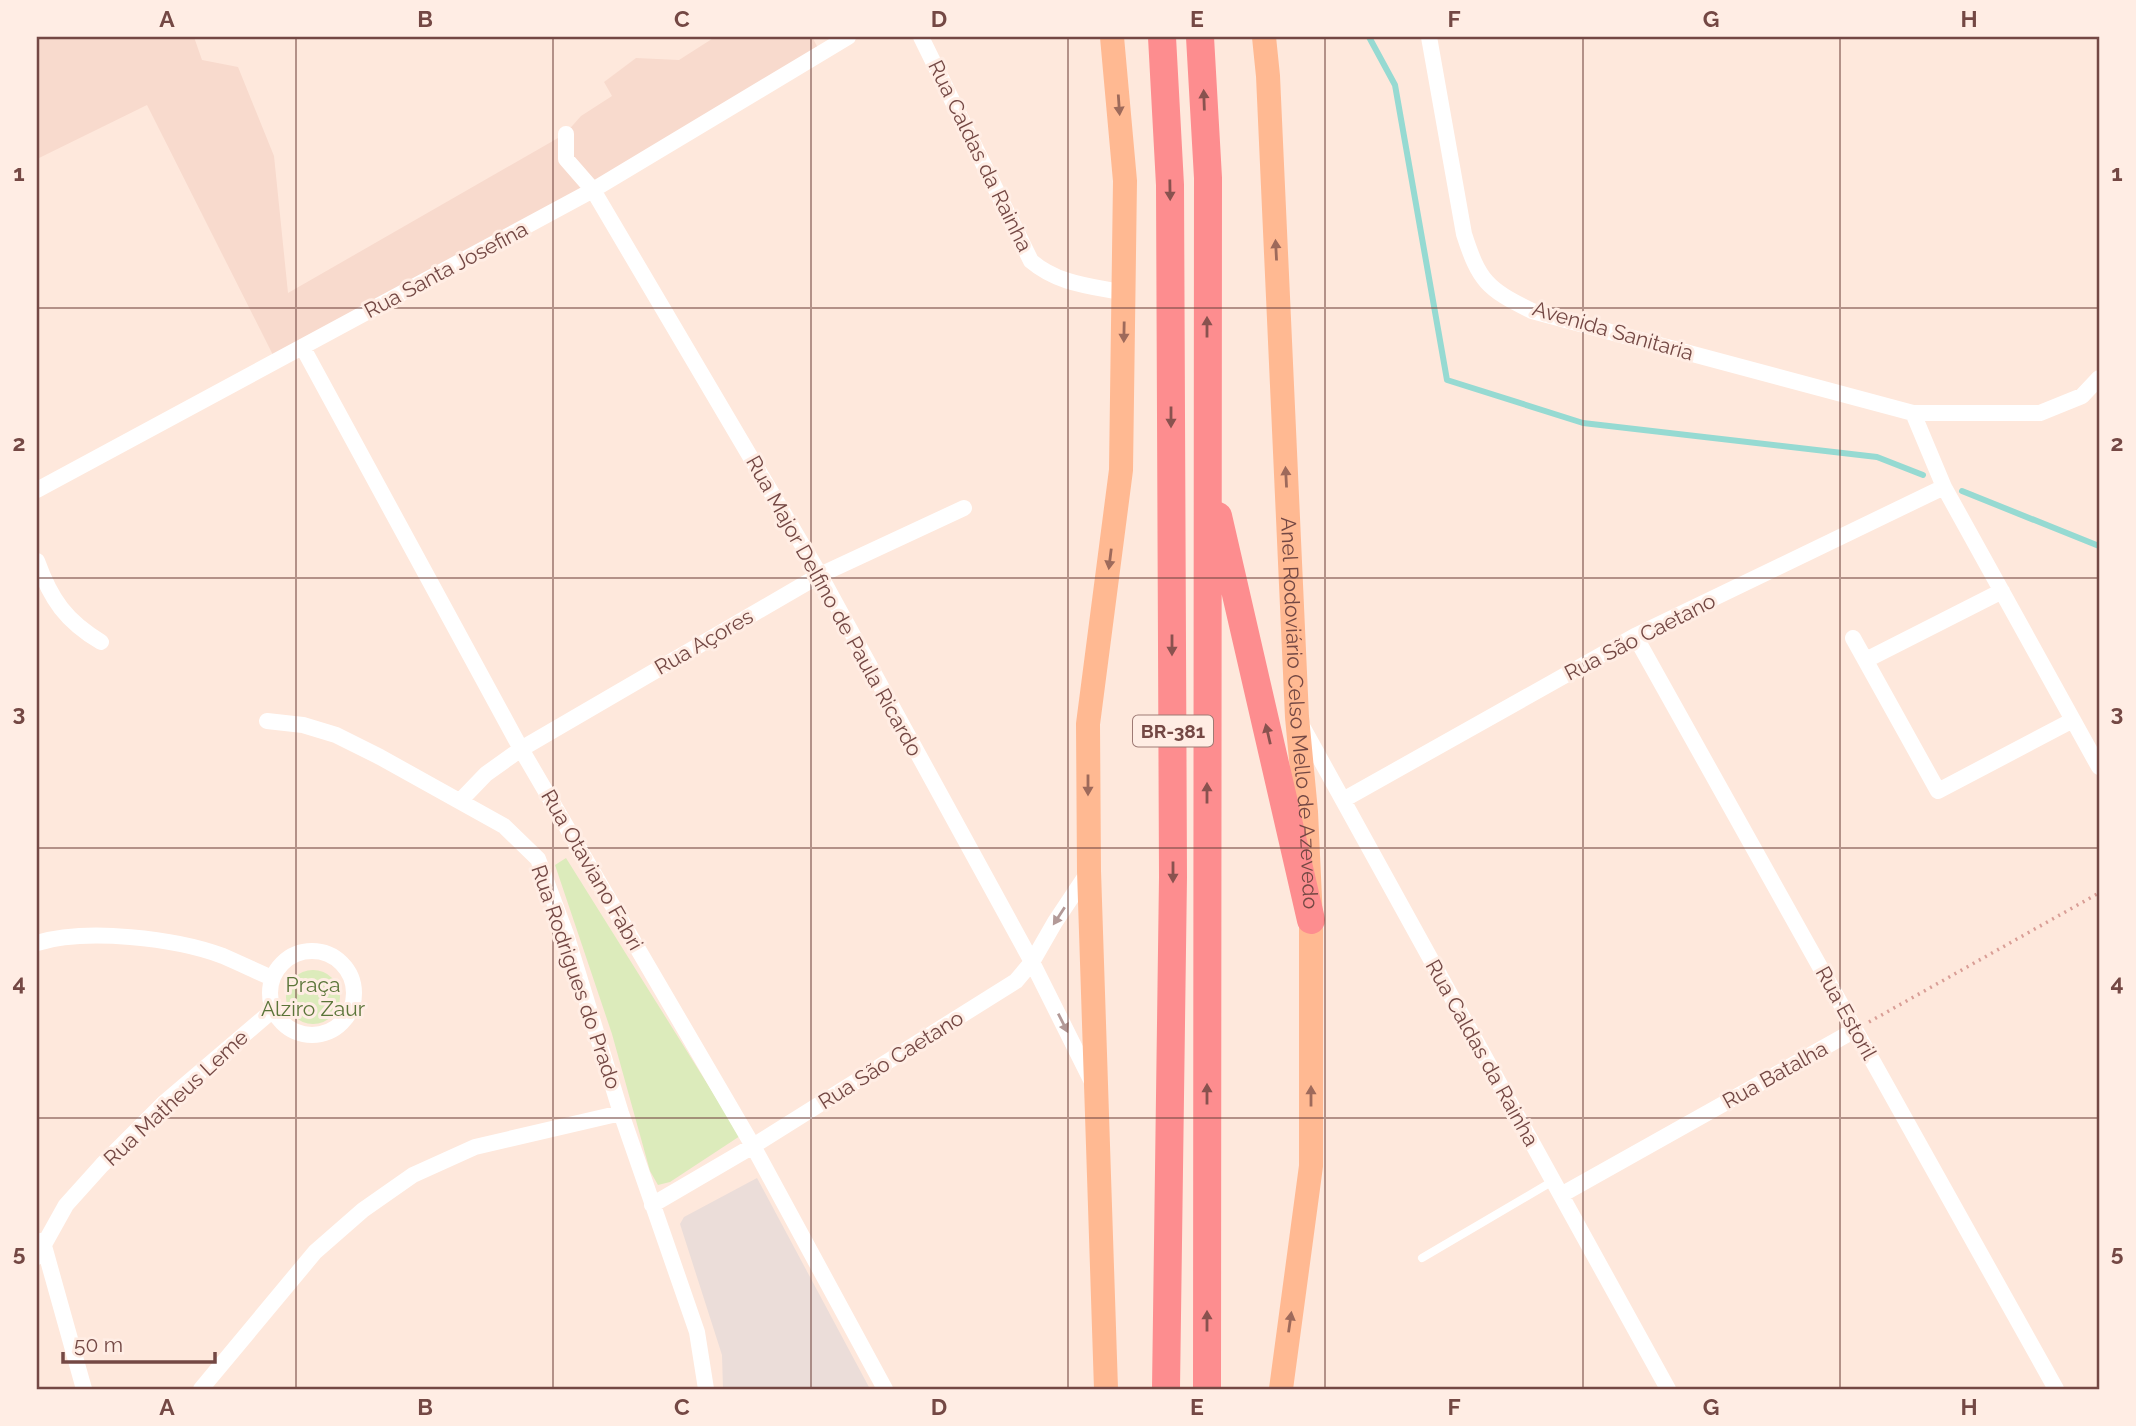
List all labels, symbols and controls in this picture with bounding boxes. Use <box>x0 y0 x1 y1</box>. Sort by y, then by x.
text: A <box>159 5 175 32</box>
text: B <box>417 5 433 32</box>
text: C <box>674 5 690 32</box>
text: D <box>931 5 947 32</box>
text: E <box>1190 5 1204 32</box>
text: F <box>1447 5 1461 32</box>
text: G <box>1703 5 1719 32</box>
text: H <box>1960 5 1978 32</box>
street label: Rua Caldas da Rainha <box>923 56 1038 256</box>
one-way arrow <box>1199 88 1210 110</box>
one-way arrow <box>1114 94 1125 116</box>
text: 1 <box>13 159 25 186</box>
text: 1 <box>2111 159 2123 186</box>
one-way arrow <box>1164 179 1176 201</box>
street label: Rua Santa Josefina <box>360 216 532 323</box>
one-way arrow <box>1271 238 1282 260</box>
street label: Avenida Sanitaria <box>1530 296 1696 365</box>
one-way arrow <box>1202 316 1213 338</box>
one-way arrow <box>1118 321 1130 343</box>
one-way arrow <box>1165 407 1177 429</box>
text: 2 <box>13 429 25 456</box>
text: 2 <box>2111 429 2123 456</box>
street label: Rua Major Delfino de Paula Ricardo <box>741 451 928 760</box>
one-way arrow <box>1281 466 1292 488</box>
street label: Anel Rodoviário Celso Mello de Azevedo <box>1276 516 1323 910</box>
one-way arrow <box>1104 548 1115 570</box>
street label: Rua São Caetano <box>1560 588 1719 685</box>
street label: Rua Açores <box>650 603 757 680</box>
one-way arrow <box>1166 634 1178 656</box>
text: 3 <box>13 699 25 726</box>
text: 3 <box>2111 699 2123 726</box>
road number: BR-381 <box>1133 716 1213 746</box>
one-way arrow <box>1263 723 1274 745</box>
one-way arrow <box>1082 774 1094 796</box>
one-way arrow <box>1201 781 1213 803</box>
street label: Rua Otaviano Fabri <box>536 785 649 955</box>
street label: Rua Rodrigues do Prado <box>526 862 627 1092</box>
one-way arrow <box>1167 862 1179 884</box>
one-way arrow <box>1053 906 1066 925</box>
street label: Rua Caldas da Rainha <box>1421 955 1544 1151</box>
street label: Rua Estoril <box>1811 962 1882 1064</box>
text: 4 <box>12 969 26 996</box>
text: 4 <box>2110 969 2124 996</box>
park label: Praça Alziro Zaur <box>261 972 366 1021</box>
street label: Rua São Caetano <box>814 1005 968 1114</box>
one-way arrow <box>1057 1013 1068 1033</box>
street label: Rua Matheus Leme <box>98 1024 253 1171</box>
street label: Rua Batalha <box>1718 1035 1832 1114</box>
one-way arrow <box>1201 1082 1213 1104</box>
one-way arrow <box>1305 1084 1317 1106</box>
text: 5 <box>13 1239 26 1266</box>
text: 5 <box>2111 1239 2124 1266</box>
one-way arrow <box>1201 1310 1213 1332</box>
one-way arrow <box>1284 1310 1295 1332</box>
scale bar <box>63 1321 215 1365</box>
text: 50 m <box>74 1332 123 1357</box>
text: A <box>159 1393 175 1420</box>
text: B <box>417 1393 433 1420</box>
text: C <box>674 1393 690 1420</box>
text: D <box>931 1393 947 1420</box>
text: E <box>1190 1393 1204 1420</box>
text: F <box>1447 1393 1461 1420</box>
text: G <box>1703 1393 1719 1420</box>
text: H <box>1960 1393 1978 1420</box>

